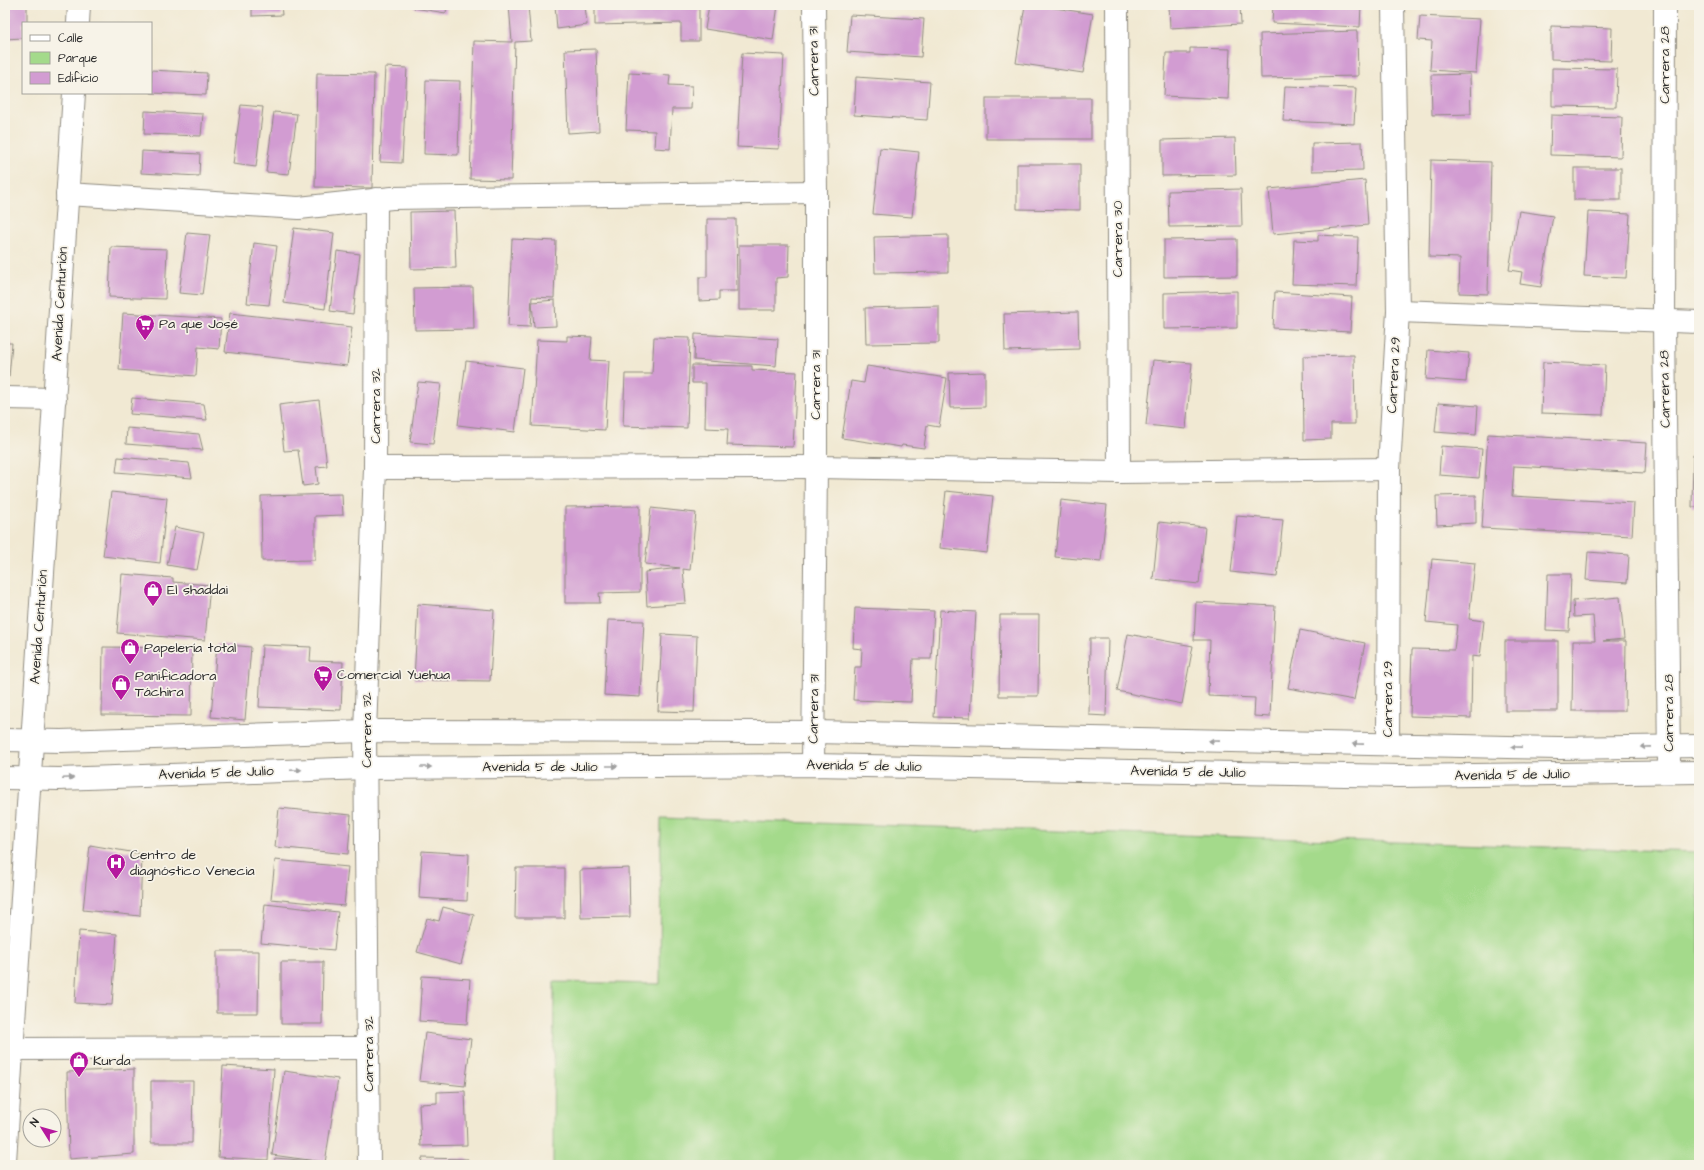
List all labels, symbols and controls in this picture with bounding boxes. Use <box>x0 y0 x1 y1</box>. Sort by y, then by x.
legend <box>22 22 152 94</box>
street label: Carrera 31 <box>803 26 825 96</box>
street label: Carrera 28 <box>1655 26 1675 104</box>
text: Calle <box>58 30 83 47</box>
text: Parque <box>58 50 98 67</box>
text: Edificio <box>58 70 98 87</box>
street label: Carrera 30 <box>1108 201 1128 277</box>
street label: Avenida Centurión <box>47 246 73 362</box>
supermarket icon: Pa que José <box>134 313 156 341</box>
place label: Pa que José <box>159 314 238 334</box>
street label: Carrera 29 <box>1382 336 1406 414</box>
street label: Carrera 31 <box>806 350 826 420</box>
street label: Carrera 28 <box>1654 350 1676 428</box>
street label: Carrera 32 <box>366 368 386 444</box>
street label: Avenida Centurión <box>25 569 53 685</box>
shop icon: El shaddai <box>142 579 164 607</box>
place label: El shaddai <box>167 580 228 600</box>
shop icon: Papelería total <box>119 637 141 665</box>
place label: Papelería total <box>144 638 236 658</box>
street label: Carrera 29 <box>1378 661 1398 737</box>
supermarket icon: Comercial Yuehua <box>312 664 334 692</box>
place label: Comercial Yuehua <box>337 665 450 685</box>
place label: Panificadora Táchira <box>135 666 216 702</box>
shop icon: Panificadora Táchira <box>110 673 132 701</box>
street label: Carrera 31 <box>803 674 825 744</box>
street label: Carrera 28 <box>1659 674 1679 752</box>
street label: Carrera 32 <box>357 692 377 768</box>
one-way arrow <box>1208 737 1220 744</box>
one-way arrow <box>1351 741 1364 747</box>
one-way arrow <box>1510 744 1522 751</box>
one-way arrow <box>1639 744 1652 750</box>
street label: Avenida 5 de Julio <box>806 755 922 777</box>
street label: Avenida 5 de Julio <box>482 757 598 777</box>
street label: Avenida 5 de Julio <box>158 761 274 785</box>
street label: Avenida 5 de Julio <box>1130 761 1246 783</box>
one-way arrow <box>606 763 619 769</box>
one-way arrow <box>420 764 433 770</box>
street label: Avenida 5 de Julio <box>1454 764 1570 786</box>
one-way arrow <box>290 767 302 774</box>
one-way arrow <box>62 775 74 782</box>
place label: Centro de diagnóstico Venecia <box>130 845 255 881</box>
hospital icon: Centro de diagnóstico Venecia <box>105 852 127 880</box>
street label: Carrera 32 <box>359 1016 379 1092</box>
shop icon: Kurda <box>68 1050 90 1078</box>
place label: Kurda <box>93 1051 131 1071</box>
north arrow <box>22 1108 62 1148</box>
text: N <box>26 1115 43 1130</box>

